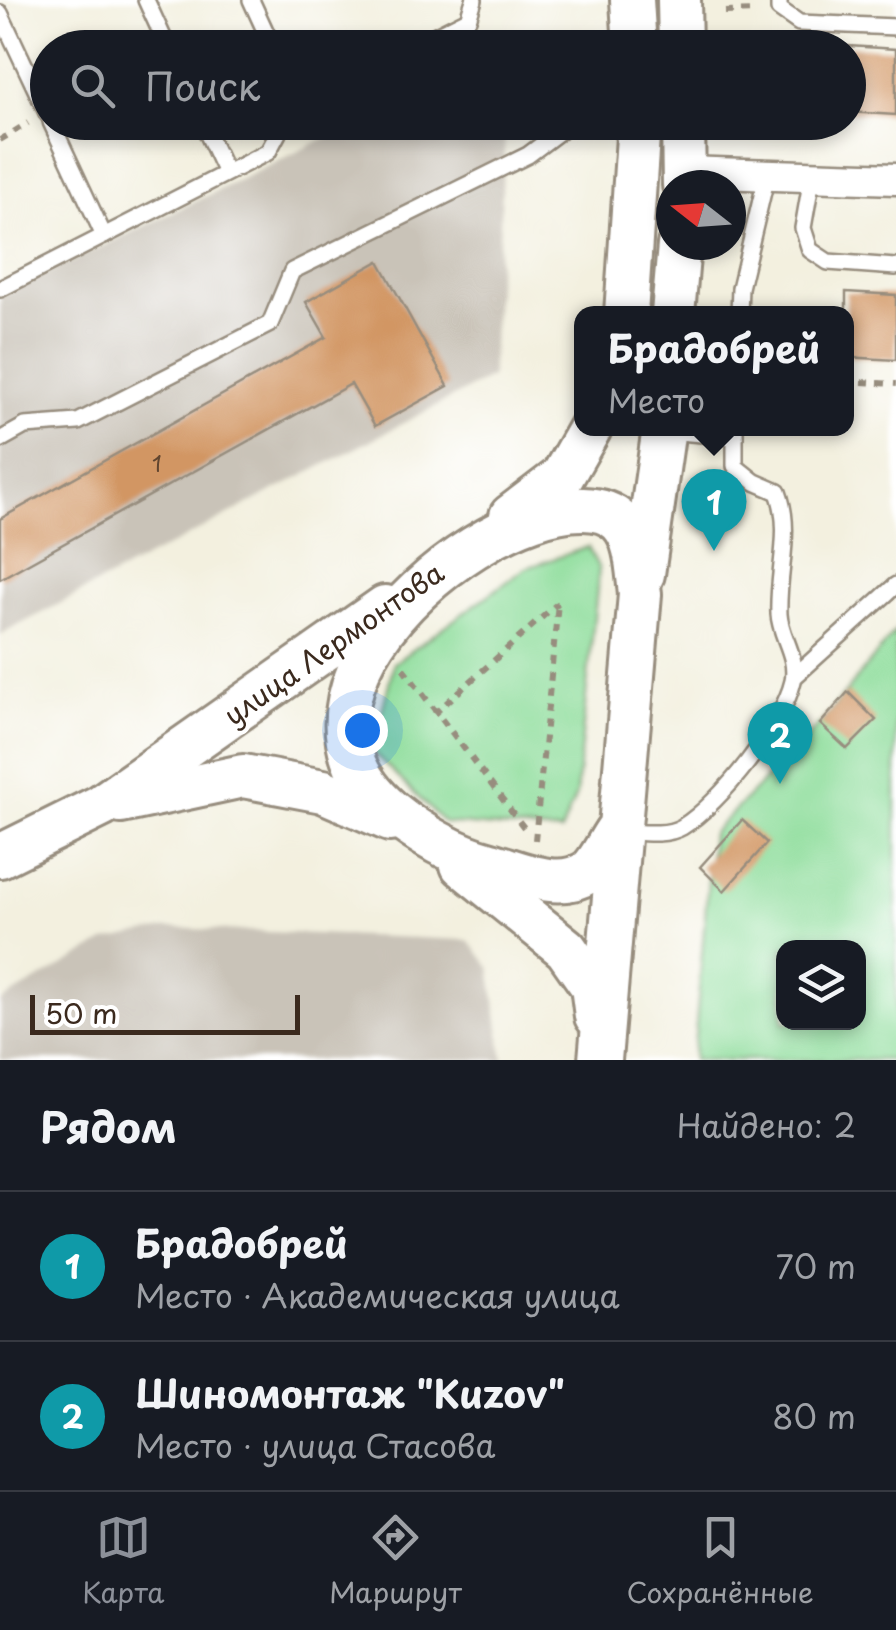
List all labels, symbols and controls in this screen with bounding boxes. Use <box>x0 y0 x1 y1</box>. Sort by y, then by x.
search box <box>30 30 866 140</box>
text: Поиск <box>145 57 260 114</box>
icon: search <box>65 58 120 113</box>
north arrow <box>656 170 746 260</box>
popup <box>574 306 854 436</box>
text: Брадобрей <box>608 319 820 376</box>
text: Место <box>608 376 705 424</box>
house number: 1 <box>152 446 162 479</box>
pin: 1 <box>682 468 746 551</box>
street label: улица Лермонтова <box>214 550 452 735</box>
pin: 2 <box>748 702 812 784</box>
your location <box>337 705 388 756</box>
map controls <box>776 940 866 1030</box>
button: layers <box>776 940 866 1030</box>
scale bar <box>30 990 300 1034</box>
text: 50 m <box>45 991 118 1034</box>
text: Рядом <box>40 1094 177 1157</box>
text: Найдено: 2 <box>677 1101 856 1149</box>
text: Брадобрей <box>135 1214 348 1271</box>
text: 1 <box>65 1242 80 1290</box>
text: 70 m <box>776 1242 856 1290</box>
text: Место · Академическая улица <box>135 1271 620 1319</box>
text: Шиномонтаж "Kuzov" <box>135 1364 565 1421</box>
text: 2 <box>61 1392 84 1440</box>
text: 80 m <box>772 1392 856 1440</box>
text: Место · улица Стасова <box>135 1421 495 1469</box>
tab: Карта <box>82 1510 165 1613</box>
tab: Маршрут <box>329 1510 462 1613</box>
tab: Сохранённые <box>626 1510 814 1613</box>

